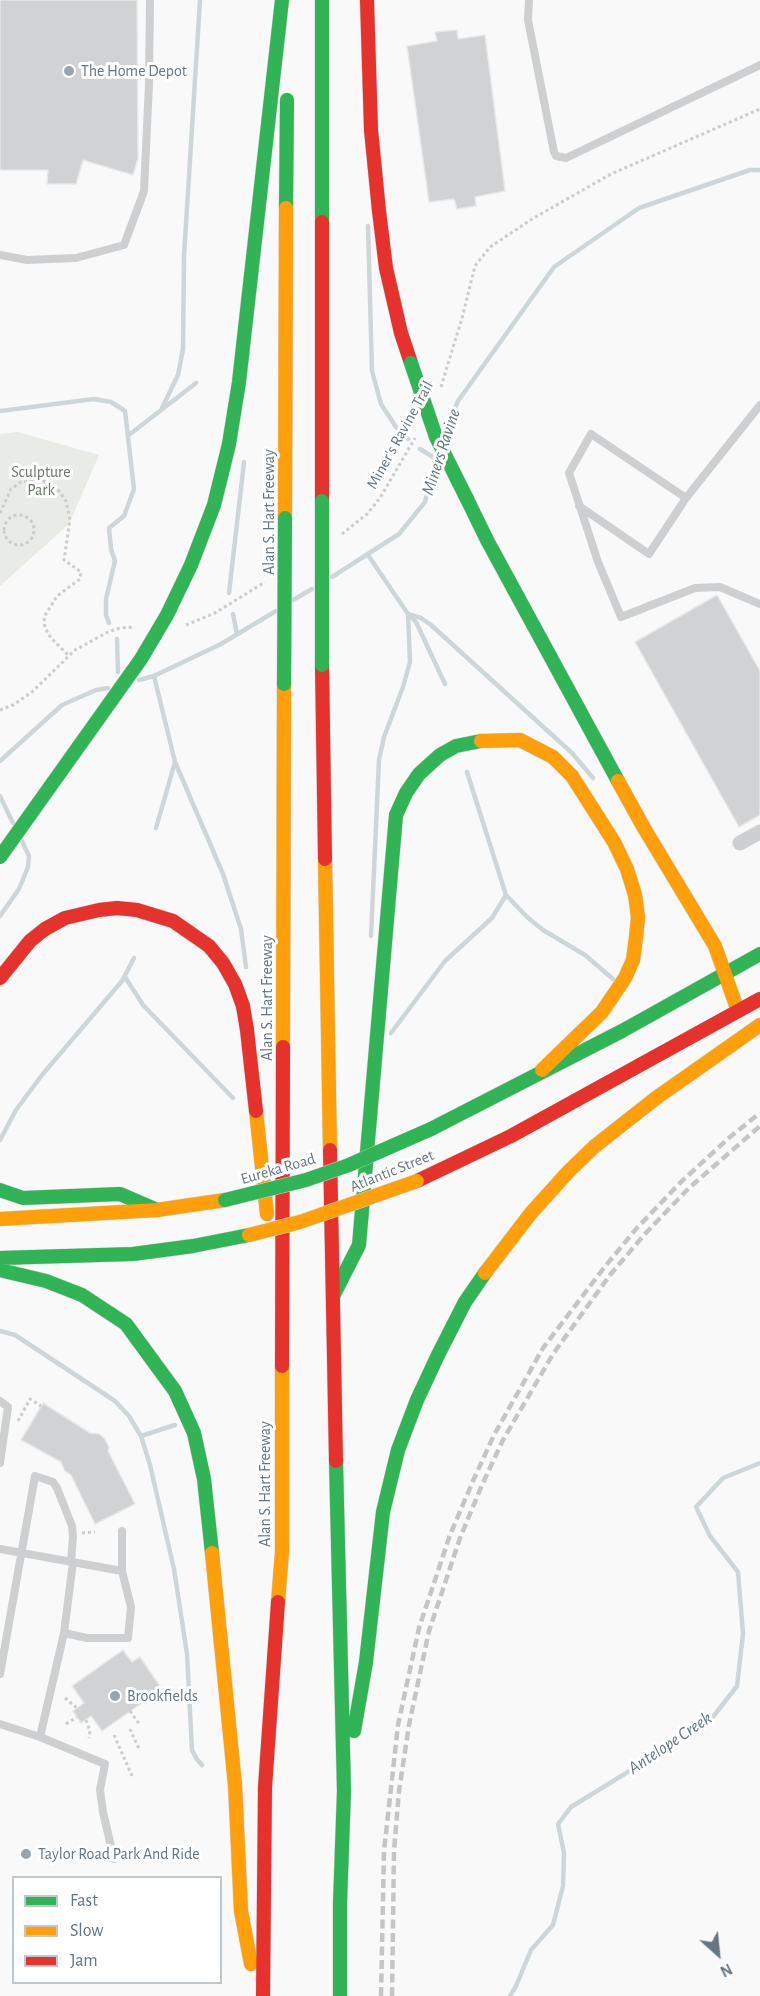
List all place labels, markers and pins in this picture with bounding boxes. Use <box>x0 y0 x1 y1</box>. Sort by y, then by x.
place label: The Home Depot <box>81 61 187 81</box>
marker: The Home Depot <box>62 64 76 78</box>
place label: Brookfields <box>127 1686 198 1706</box>
marker: Brookfields <box>108 1689 122 1703</box>
place label: Taylor Road Park And Ride <box>38 1844 200 1864</box>
marker: Taylor Road Park And Ride <box>19 1847 33 1861</box>

